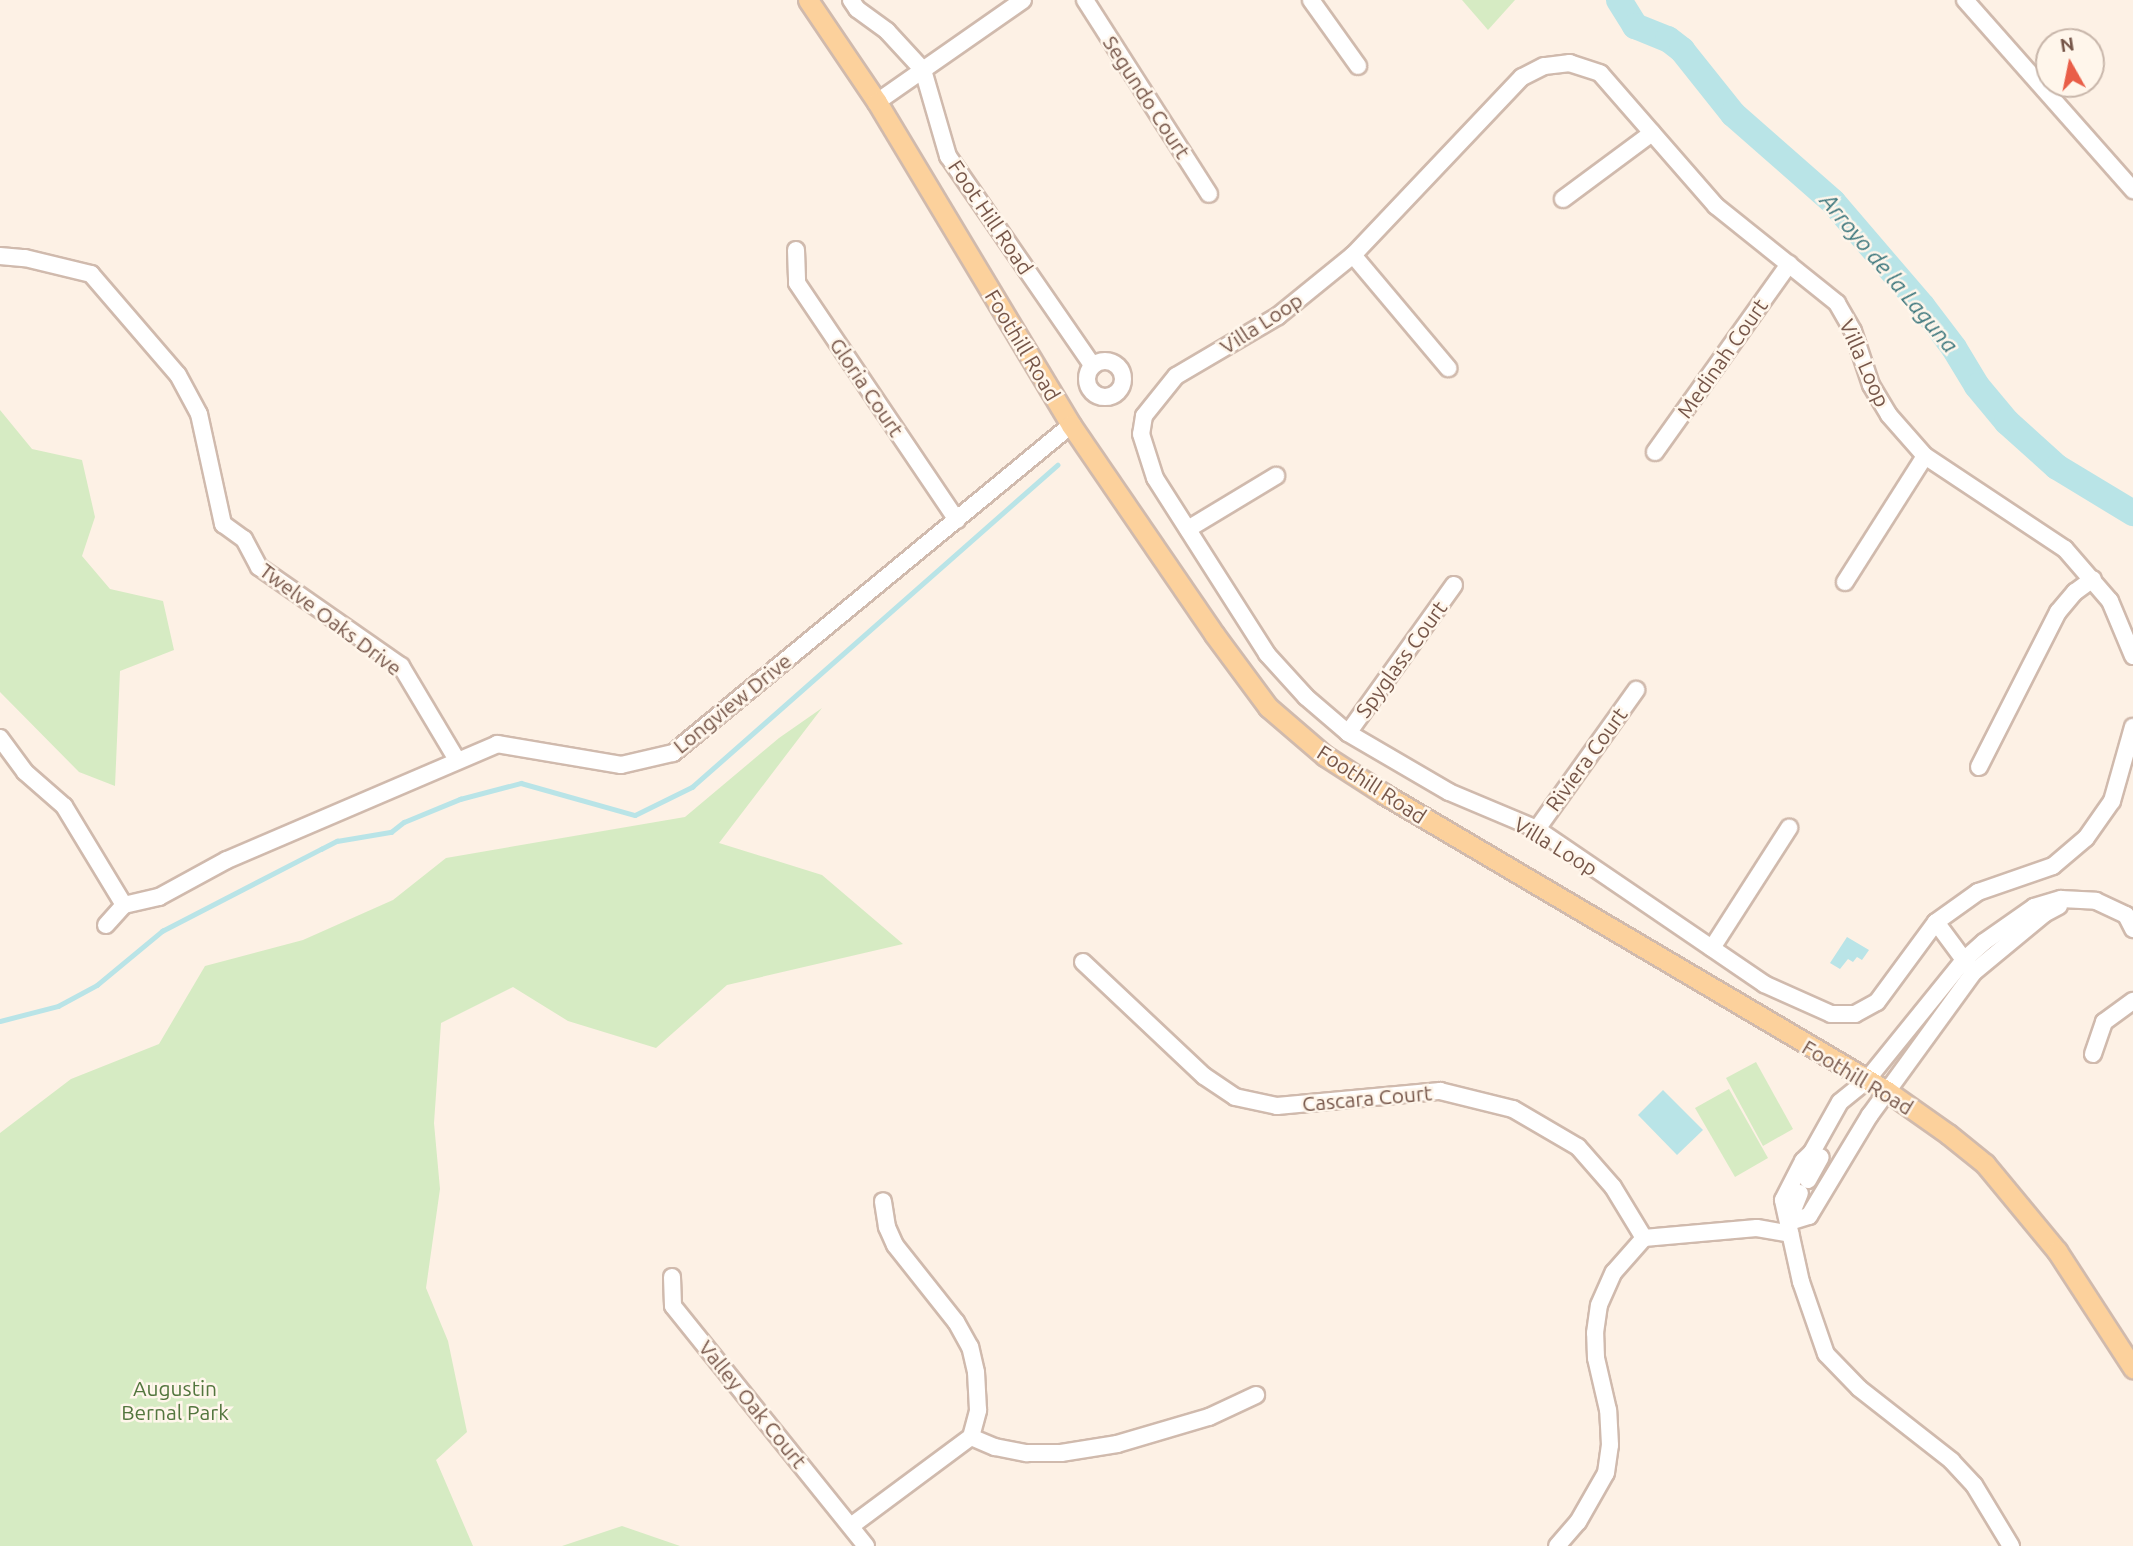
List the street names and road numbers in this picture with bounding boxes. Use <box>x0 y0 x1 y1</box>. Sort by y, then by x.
street label: Segundo Court <box>1098 31 1196 163</box>
street label: Foot Hill Road <box>943 155 1039 279</box>
street label: Foothill Road <box>980 285 1066 405</box>
street label: Villa Loop <box>1215 287 1307 359</box>
street label: Medinah Court <box>1671 293 1773 423</box>
street label: Villa Loop <box>1835 315 1895 411</box>
street label: Gloria Court <box>825 333 909 441</box>
street label: Twelve Oaks Drive <box>255 557 407 681</box>
street label: Spyglass Court <box>1350 596 1452 722</box>
street label: Longview Drive <box>668 648 796 758</box>
street label: Riviera Court <box>1540 702 1632 816</box>
street label: Foothill Road <box>1313 739 1431 829</box>
street label: Villa Loop <box>1510 811 1602 881</box>
street label: Foothill Road <box>1798 1034 1918 1120</box>
street label: Cascara Court <box>1301 1080 1433 1116</box>
street label: Valley Oak Court <box>694 1335 812 1473</box>

